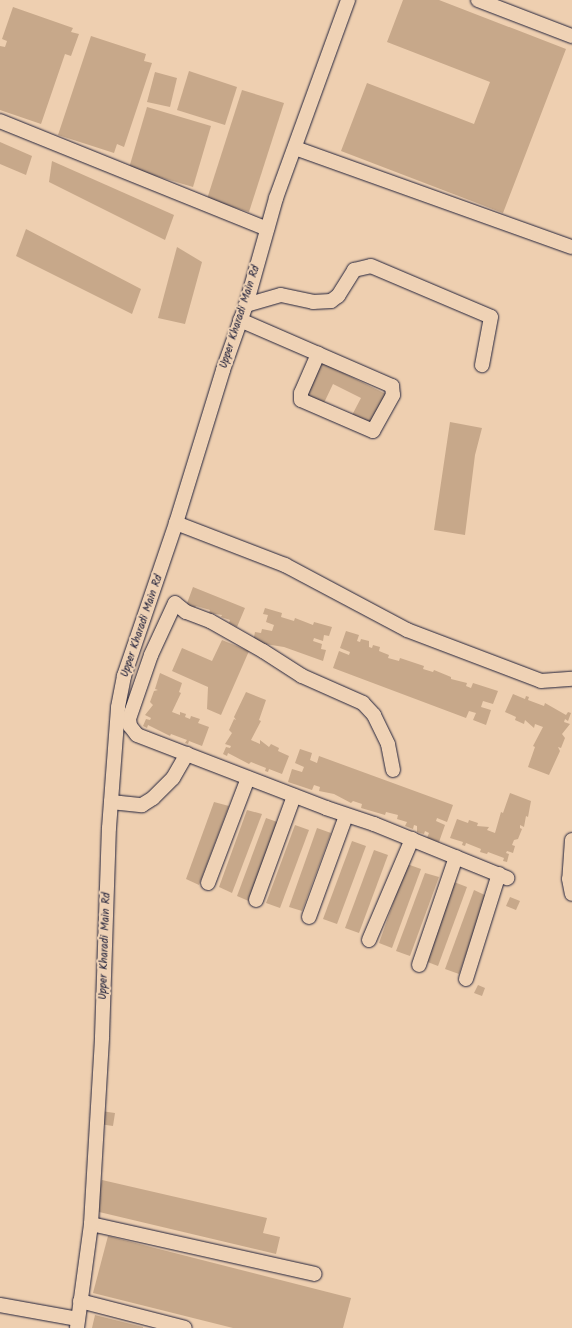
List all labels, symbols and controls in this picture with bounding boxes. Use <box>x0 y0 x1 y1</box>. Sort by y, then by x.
street label: Upper Kharadi Main Rd <box>217 264 263 370</box>
street label: Upper Kharadi Main Rd <box>118 573 166 679</box>
street label: Upper Kharadi Main Rd <box>97 892 113 1000</box>

